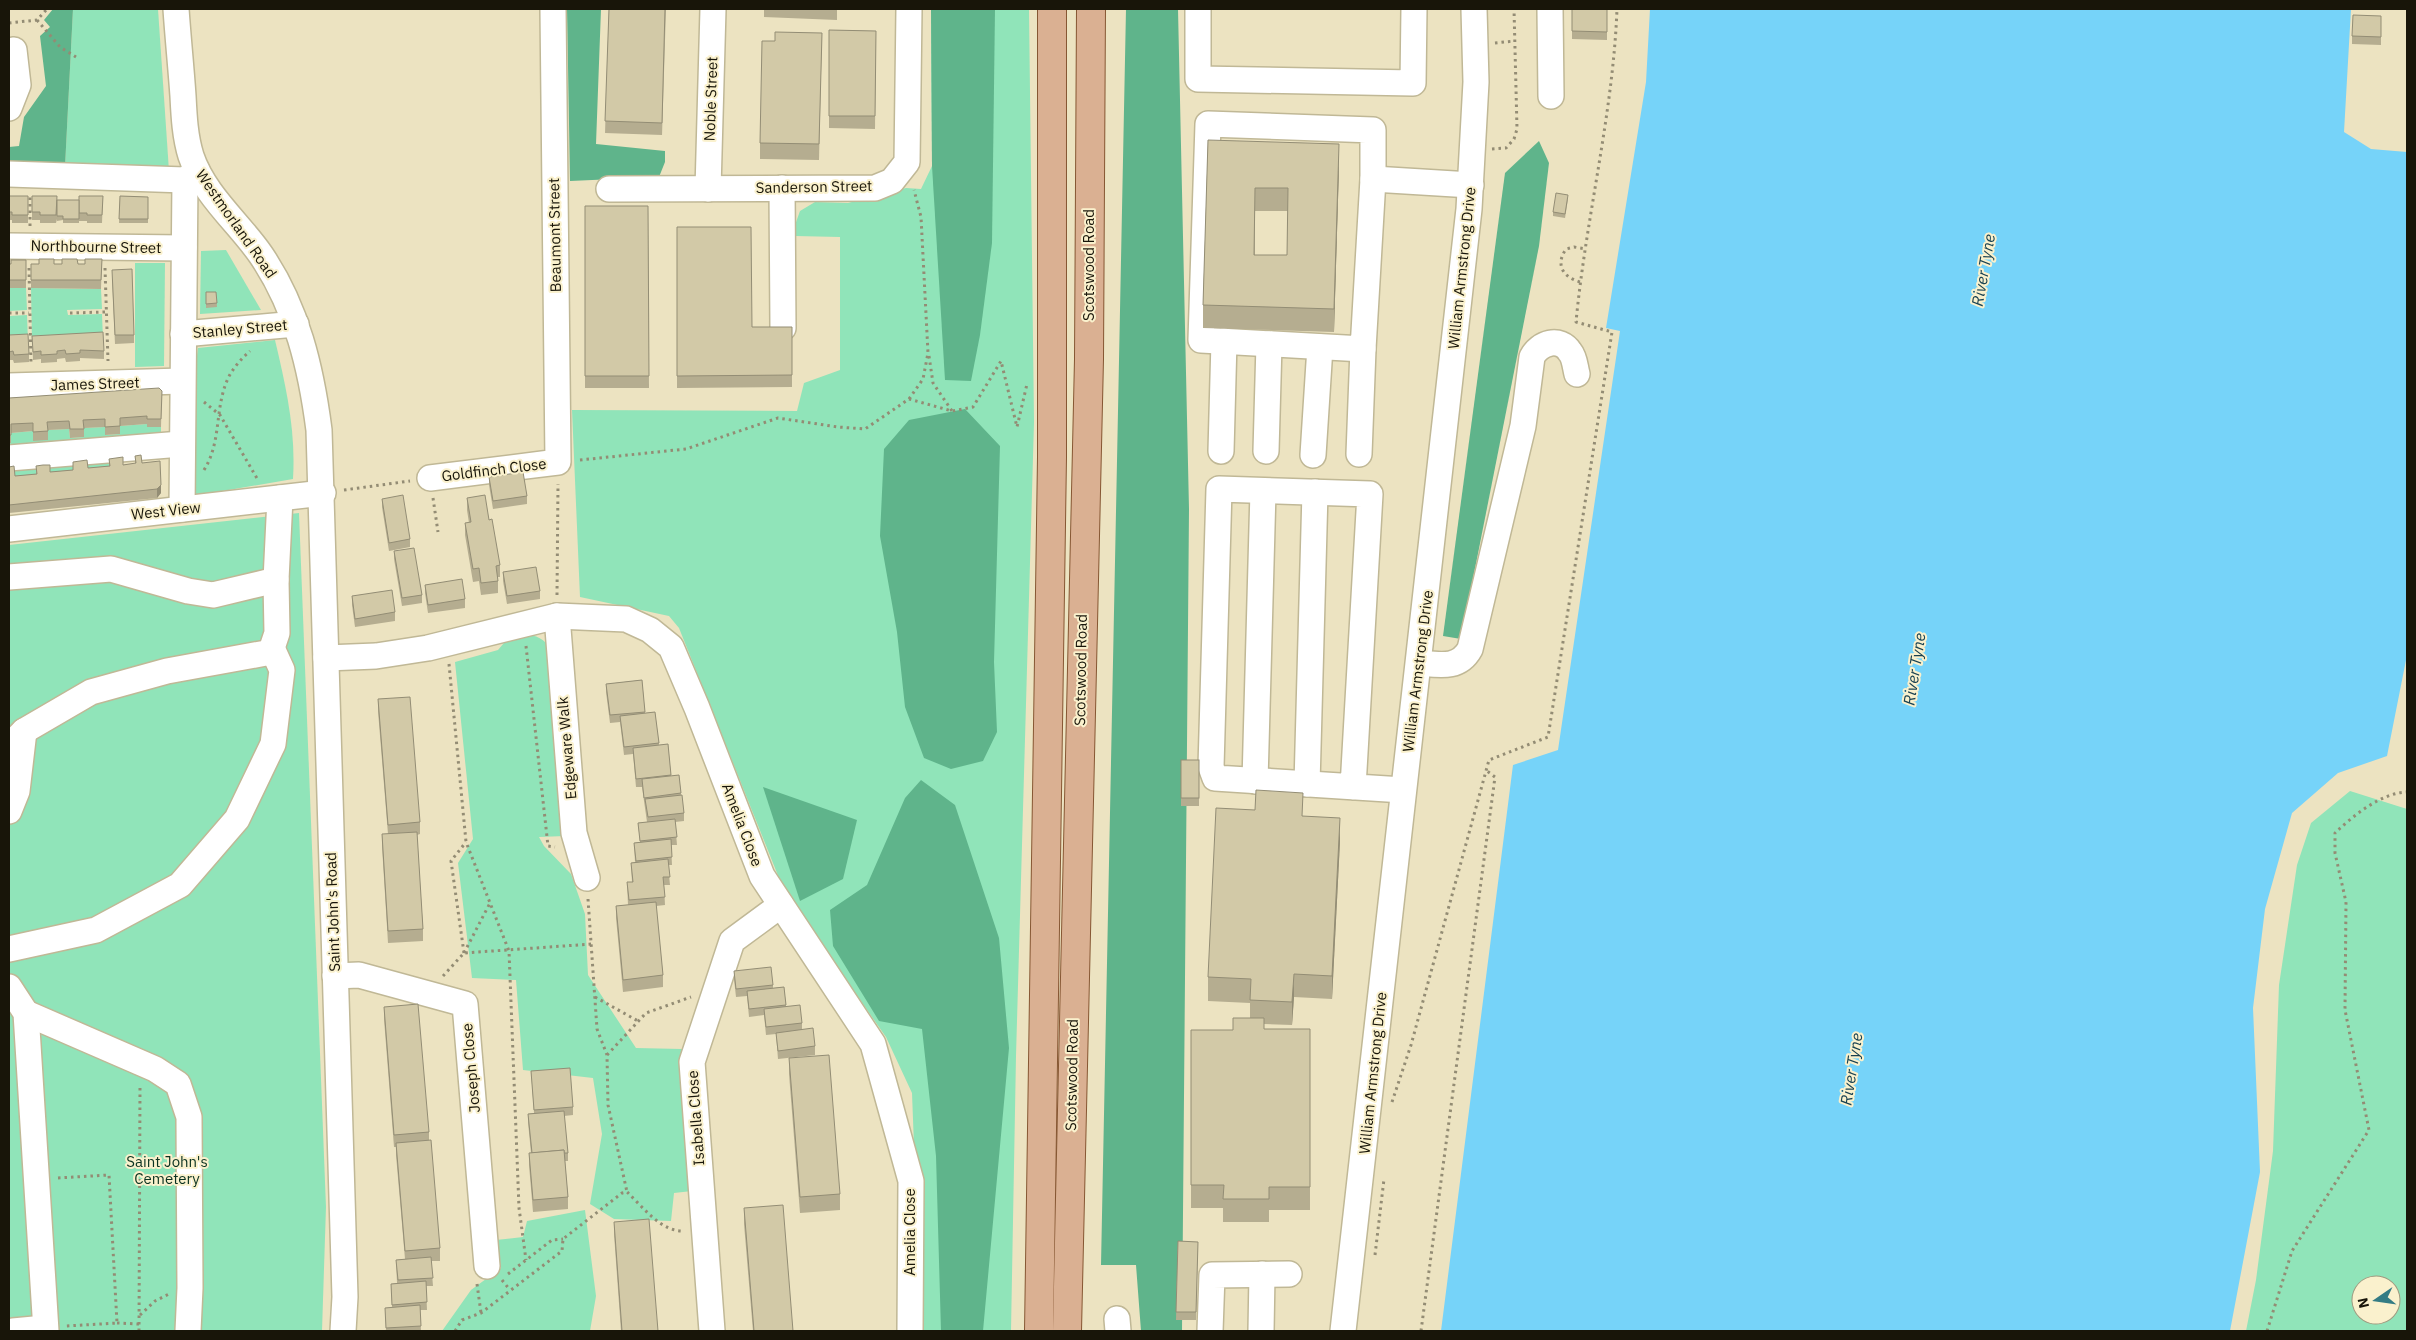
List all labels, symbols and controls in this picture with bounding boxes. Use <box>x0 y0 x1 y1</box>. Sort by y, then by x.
street label: Noble Street <box>700 56 721 142</box>
street label: Westmorland Road <box>192 166 281 282</box>
street label: Sanderson Street <box>756 176 872 197</box>
street label: Beaumont Street <box>544 178 565 292</box>
street label: William Armstrong Drive <box>1444 186 1479 350</box>
street label: Scotswood Road <box>1079 209 1098 321</box>
water label: River Tyne <box>1967 232 1999 308</box>
street label: Northbourne Street <box>30 236 162 257</box>
street label: Stanley Street <box>192 315 288 342</box>
street label: James Street <box>50 372 140 395</box>
street label: Goldfinch Close <box>440 454 547 485</box>
street label: West View <box>130 497 202 524</box>
street label: William Armstrong Drive <box>1398 589 1437 753</box>
street label: Scotswood Road <box>1070 614 1091 726</box>
water label: River Tyne <box>1898 631 1930 707</box>
street label: Edgeware Walk <box>553 696 580 800</box>
street label: Amelia Close <box>718 780 767 869</box>
street label: Saint John's Road <box>321 852 344 972</box>
street label: William Armstrong Drive <box>1355 991 1390 1155</box>
street label: Scotswood Road <box>1061 1019 1082 1131</box>
street label: Joseph Close <box>457 1023 484 1114</box>
water label: River Tyne <box>1835 1031 1867 1107</box>
street label: Isabella Close <box>683 1070 708 1166</box>
park label: Saint John's Cemetery <box>126 1152 208 1188</box>
street label: Amelia Close <box>900 1188 919 1276</box>
north arrow <box>2351 1275 2401 1325</box>
text: N <box>2353 1296 2373 1310</box>

